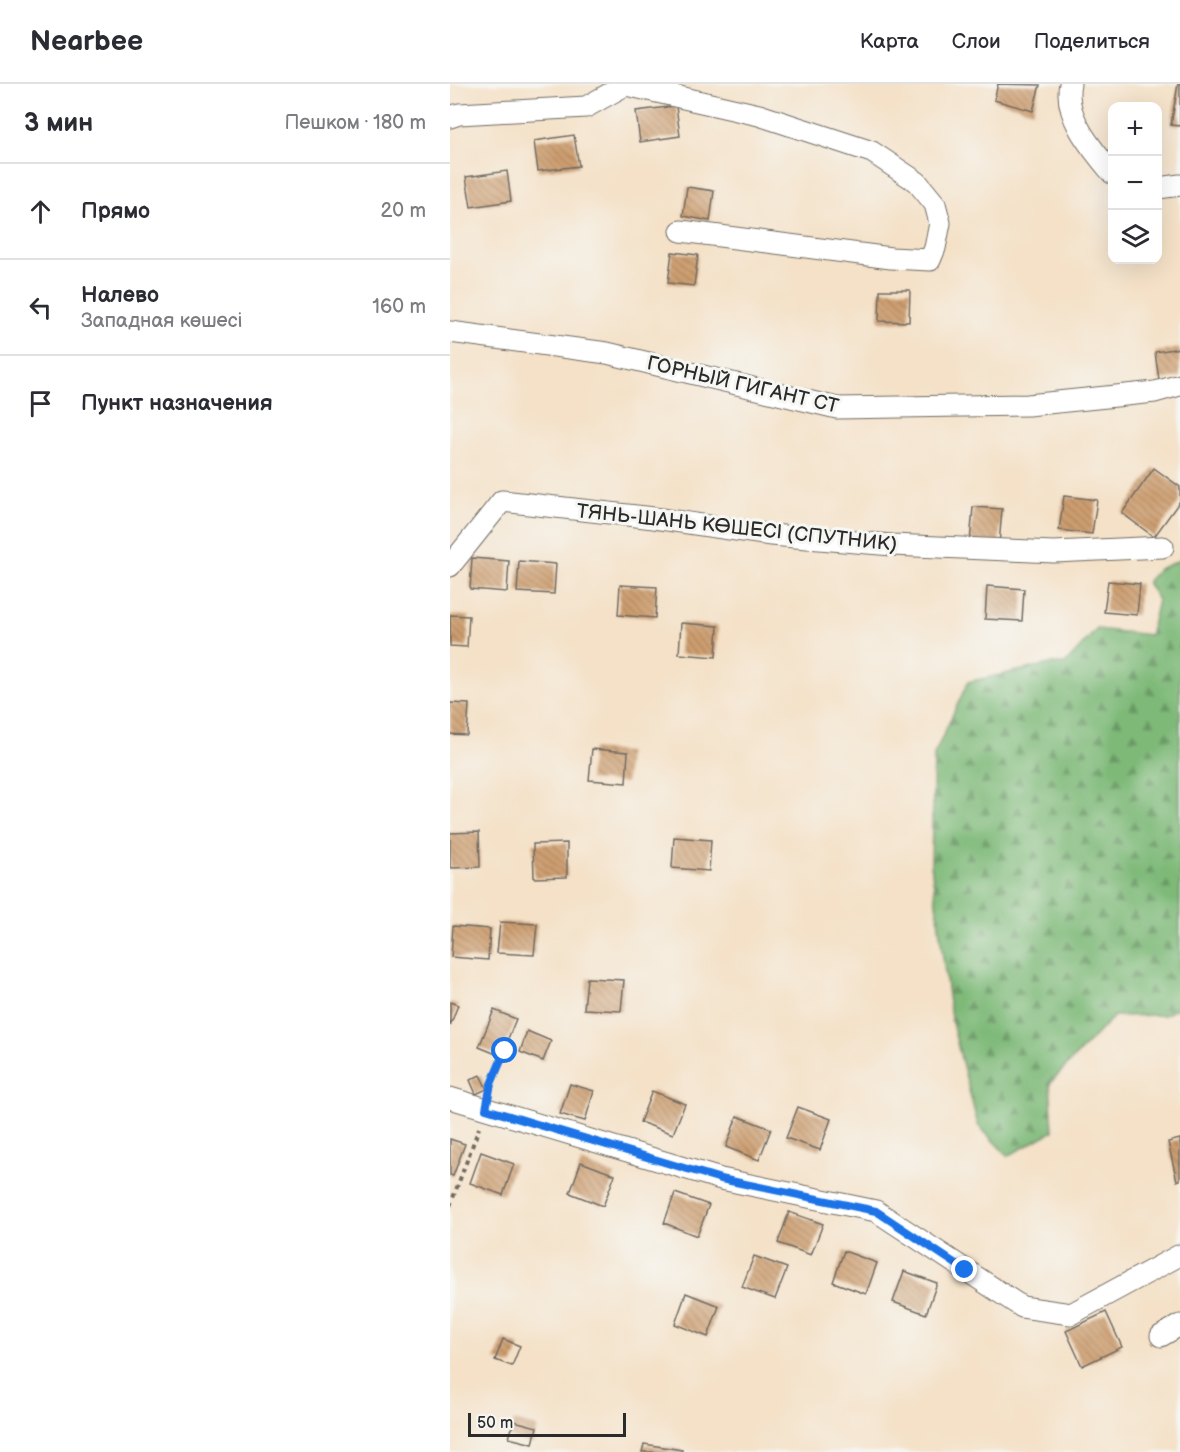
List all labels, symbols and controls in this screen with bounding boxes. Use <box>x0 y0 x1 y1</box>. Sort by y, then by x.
text: Nearbee <box>30 25 143 58</box>
text: Карта <box>860 29 919 54</box>
text: Слои <box>952 29 1001 54</box>
text: Поделиться <box>1034 29 1150 54</box>
map controls <box>1108 102 1162 264</box>
button: + <box>1108 102 1162 156</box>
text: 3 мин <box>24 108 93 139</box>
text: Пешком · 180 m <box>284 111 426 135</box>
button: − <box>1108 156 1162 210</box>
icon: ahead <box>24 195 57 228</box>
text: Прямо <box>81 198 150 225</box>
text: 20 m <box>381 199 426 223</box>
button: layers <box>1108 210 1162 264</box>
text: Налево <box>81 282 159 309</box>
icon: left <box>24 291 57 324</box>
text: 160 m <box>372 295 426 319</box>
text: Западная көшесі <box>81 309 242 333</box>
street label: ГОРНЫЙ ГИГАНТ СТ <box>645 351 841 419</box>
icon: arrive <box>24 387 57 420</box>
text: Пункт назначения <box>81 390 273 417</box>
street label: ТЯНЬ-ШАНЬ КӨШЕСІ (СПУТНИК) <box>575 499 898 557</box>
route start <box>491 1037 517 1063</box>
route end <box>951 1256 977 1282</box>
scale bar <box>468 1410 626 1438</box>
text: 50 m <box>477 1414 513 1433</box>

